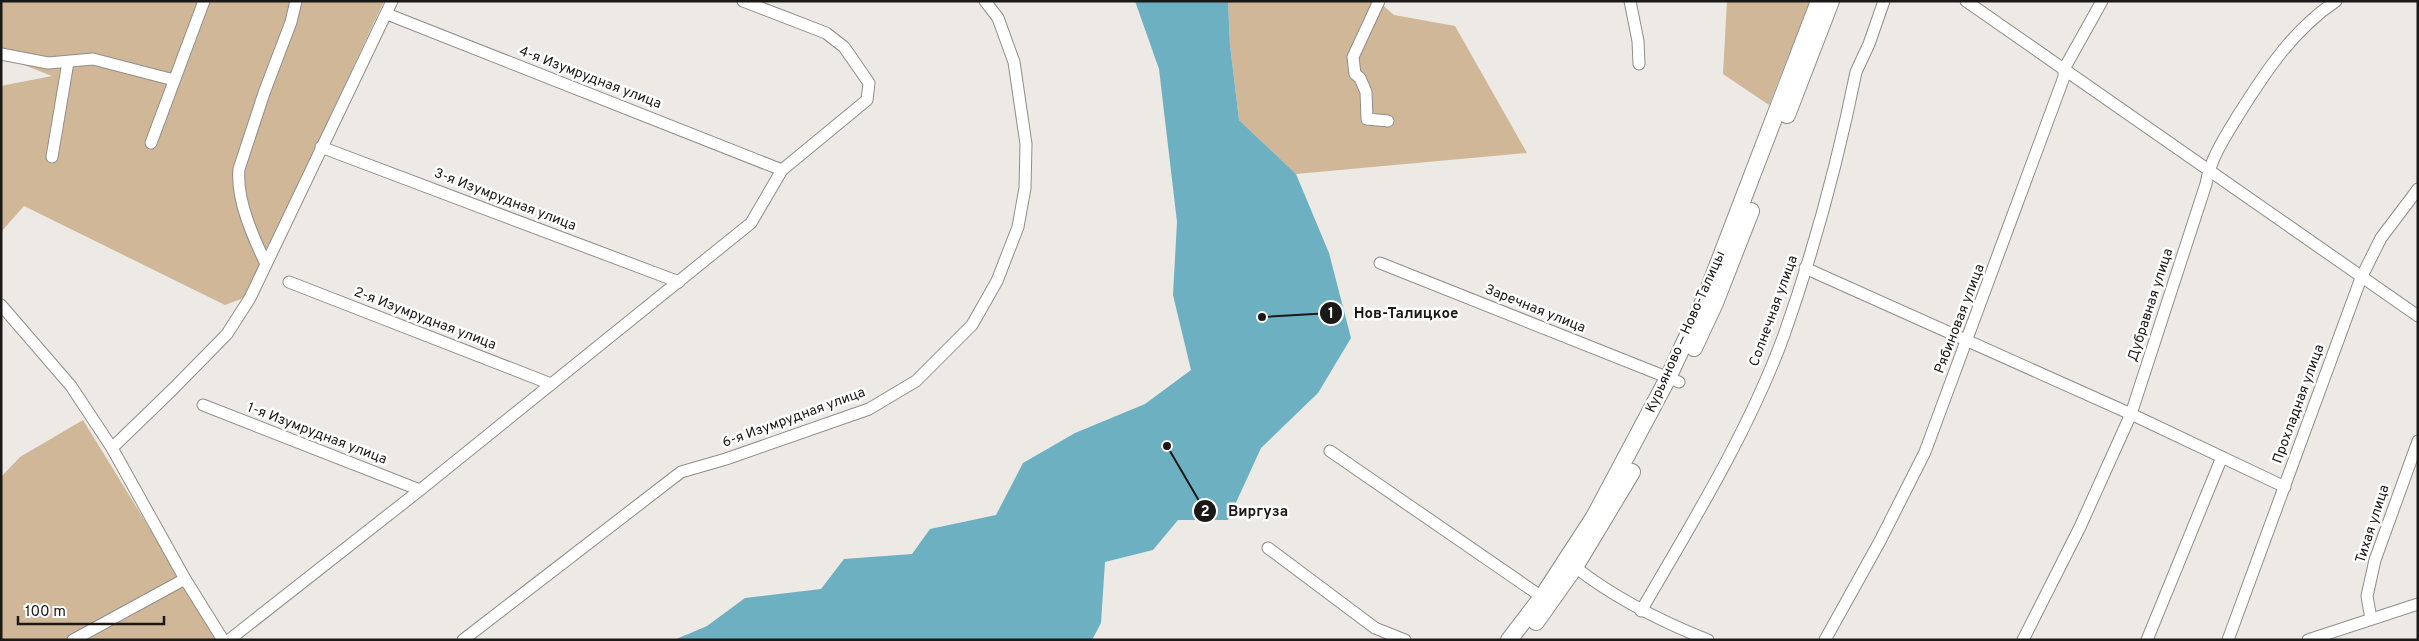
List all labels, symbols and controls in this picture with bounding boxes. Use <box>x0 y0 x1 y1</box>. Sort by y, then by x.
street label: 4-я Изумрудная улица <box>516 43 664 113</box>
street label: 3-я Изумрудная улица <box>432 165 578 235</box>
street label: Дубравная улица <box>2125 246 2177 364</box>
street label: Курьяново — Ново-Талицы <box>1643 248 1729 416</box>
street label: Солнечная улица <box>1746 253 1802 369</box>
street label: Рябиновая улица <box>1931 262 1989 376</box>
street label: Заречная улица <box>1482 281 1588 337</box>
street label: 2-я Изумрудная улица <box>351 284 499 354</box>
callout: Нов-Талицкое <box>1319 298 1469 328</box>
text: 1 <box>1328 305 1334 324</box>
text: Нов-Талицкое <box>1354 305 1458 324</box>
street label: Прохладная улица <box>2270 342 2328 466</box>
street label: 6-я Изумрудная улица <box>720 384 868 452</box>
street label: 1-я Изумрудная улица <box>245 399 389 469</box>
street label: Тихая улица <box>2352 483 2394 565</box>
callout: Виргуза <box>1192 496 1298 526</box>
text: 2 <box>1200 503 1210 522</box>
text: Виргуза <box>1228 503 1288 522</box>
scale bar <box>18 594 164 626</box>
text: 100 m <box>25 603 66 622</box>

